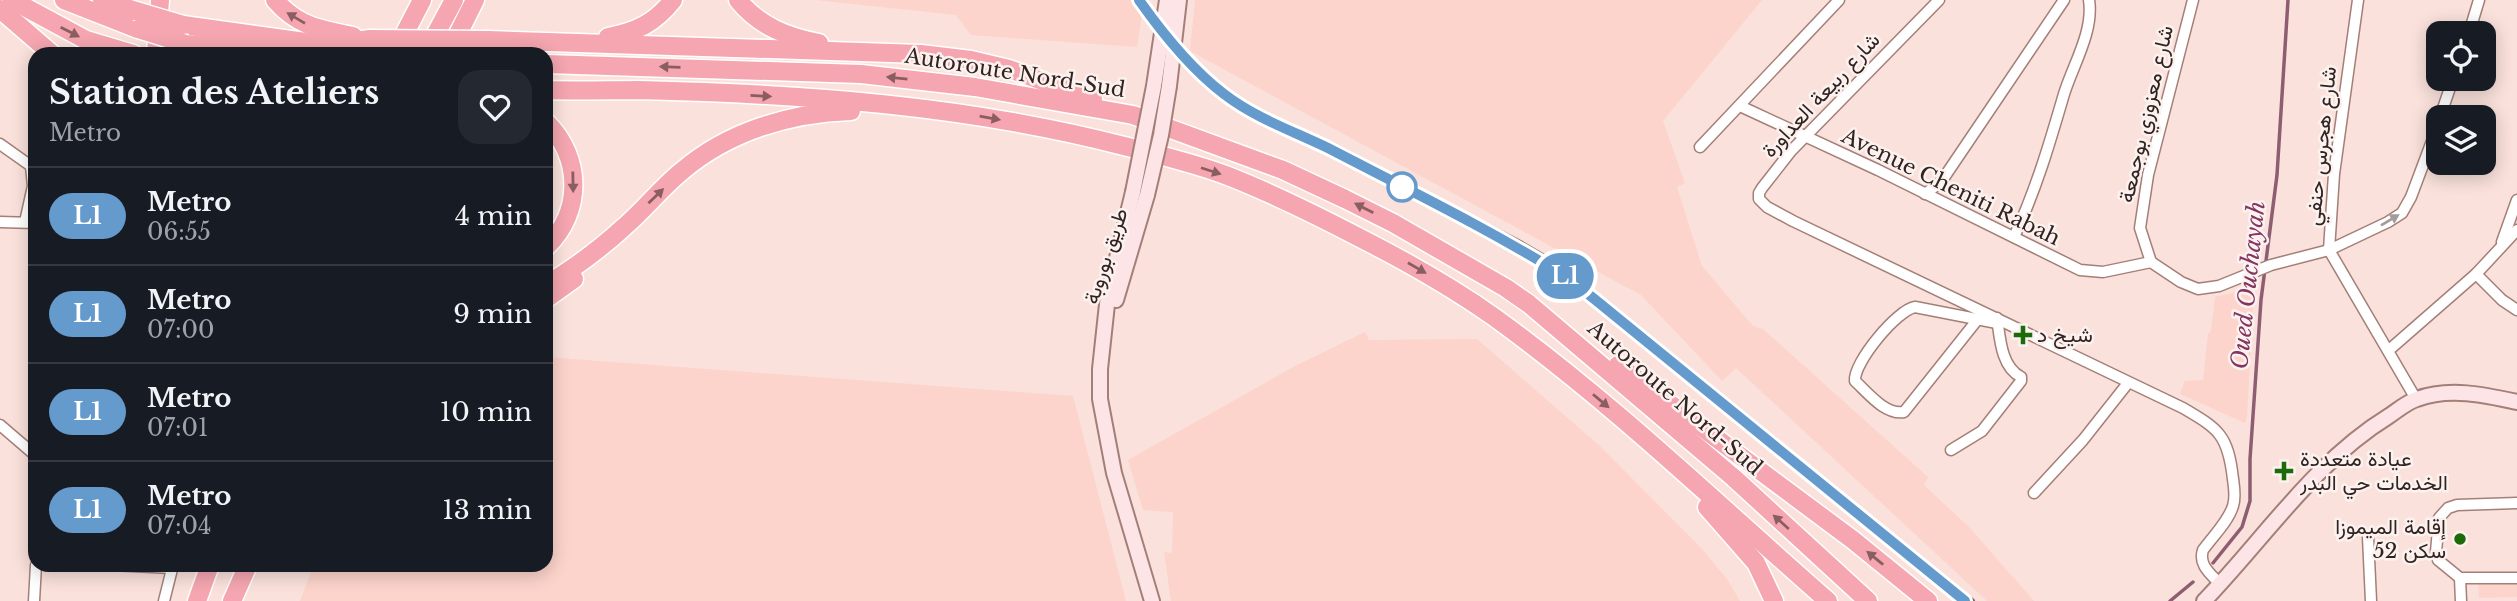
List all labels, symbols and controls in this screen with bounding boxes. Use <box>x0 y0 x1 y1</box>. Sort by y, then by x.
one-way arrow <box>287 12 306 25</box>
map controls <box>2426 21 2496 175</box>
button: locate <box>2426 21 2496 91</box>
street label: شارع معزوزي بوجمعة <box>2113 23 2183 206</box>
one-way arrow <box>60 26 80 37</box>
street label: شارع ربيعة العداورة <box>1756 27 1886 164</box>
street label: Autoroute Nord-Sud <box>902 43 1127 103</box>
one-way arrow <box>658 61 680 72</box>
street label: شارع هجرس حنفي <box>2300 65 2346 227</box>
button: heart <box>458 70 532 144</box>
text: Station des Ateliers <box>49 72 379 113</box>
one-way arrow <box>885 72 907 83</box>
one-way arrow <box>750 91 772 102</box>
button: layers <box>2426 105 2496 175</box>
one-way arrow <box>979 113 1001 124</box>
text: Metro <box>49 119 121 147</box>
street label: Avenue Cheniti Rabah <box>1837 122 2065 251</box>
one-way arrow <box>1201 166 1222 176</box>
one-way arrow <box>567 171 579 193</box>
unlabelled marker <box>1387 172 1417 202</box>
text: Metro <box>147 186 231 218</box>
one-way arrow <box>647 187 664 204</box>
water label: Oued Ouchayah <box>2225 199 2271 371</box>
text: 4 min <box>455 200 532 232</box>
text: L1 <box>73 201 102 230</box>
one-way arrow <box>1354 203 1374 214</box>
street label: طريق بوروبة <box>1078 205 1134 307</box>
one-way arrow <box>2380 214 2399 226</box>
text: 06:55 <box>147 218 211 246</box>
line badge: L1 <box>1534 253 1596 299</box>
text: L1 <box>1551 261 1579 290</box>
one-way arrow <box>1407 262 1426 274</box>
text: Metro <box>147 284 231 316</box>
text: 9 min <box>453 298 532 330</box>
text: L1 <box>73 299 102 328</box>
street label: Autoroute Nord-Sud <box>1582 314 1768 481</box>
text: 07:00 <box>147 316 214 344</box>
place label: شيخ د <box>2037 322 2093 349</box>
marker: شيخ د <box>2015 327 2031 343</box>
text: Metro <box>147 382 231 414</box>
one-way arrow <box>1592 393 1610 409</box>
text: 10 min <box>440 396 532 428</box>
text: L1 <box>73 397 102 426</box>
text: 07:01 <box>147 414 208 442</box>
place label: عيادة متعددة الخدمات حي البدر <box>2299 446 2448 500</box>
marker: عيادة متعددة الخدمات حي البدر <box>2274 461 2294 481</box>
text: Metro <box>147 480 231 512</box>
text: 13 min <box>442 494 532 526</box>
text: L1 <box>73 495 102 524</box>
text: 07:04 <box>147 512 211 540</box>
one-way arrow <box>1772 514 1790 530</box>
place label: إقامة الميموزا 52 سكن <box>2335 514 2446 564</box>
marker: إقامة الميموزا 52 سكن <box>2452 531 2468 547</box>
one-way arrow <box>1867 551 1884 566</box>

